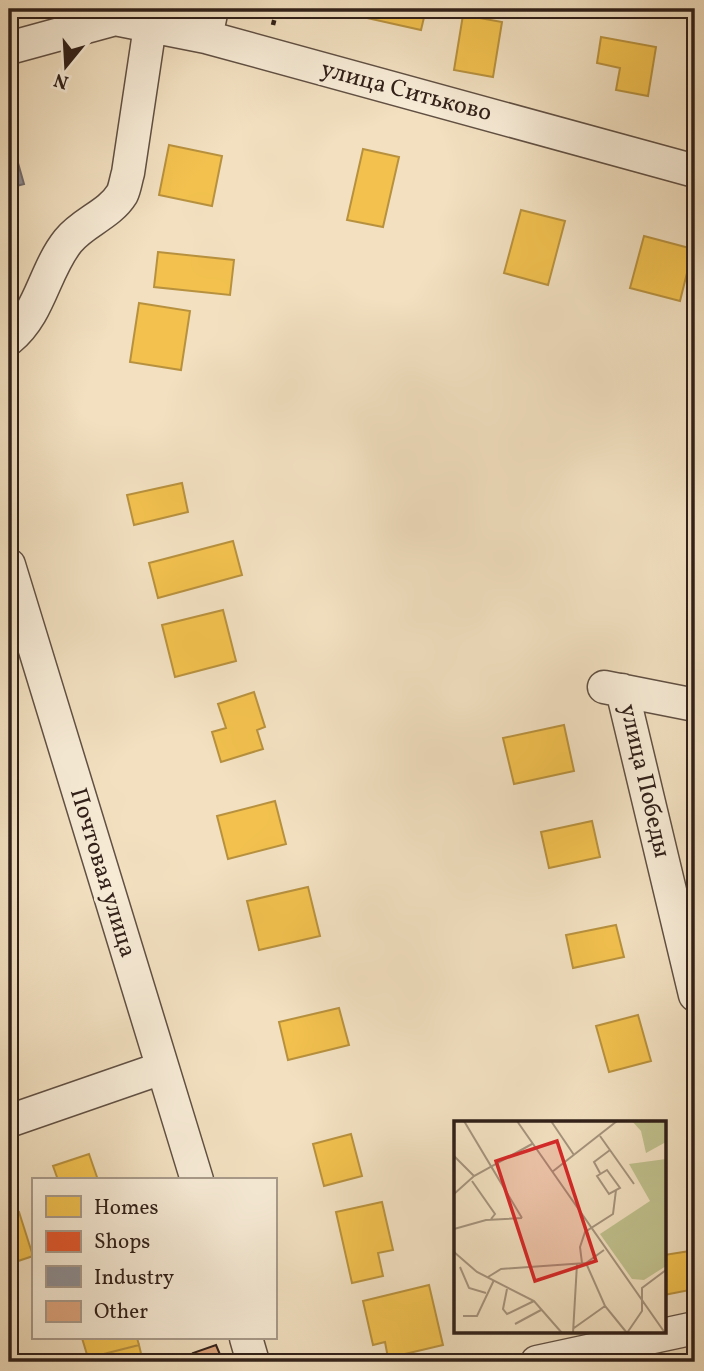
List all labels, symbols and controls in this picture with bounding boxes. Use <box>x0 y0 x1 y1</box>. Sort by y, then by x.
north arrow <box>32 32 102 102</box>
street label: улица Ситьково <box>317 53 495 131</box>
text: N <box>51 66 72 95</box>
street label: улица Победы <box>610 701 678 861</box>
street label: Почтовая улица <box>60 784 144 962</box>
inset map <box>454 1121 666 1332</box>
legend <box>32 1178 276 1340</box>
text: Homes <box>94 1194 159 1223</box>
text: Shops <box>94 1228 150 1257</box>
text: Industry <box>94 1264 175 1293</box>
text: Other <box>94 1298 148 1327</box>

